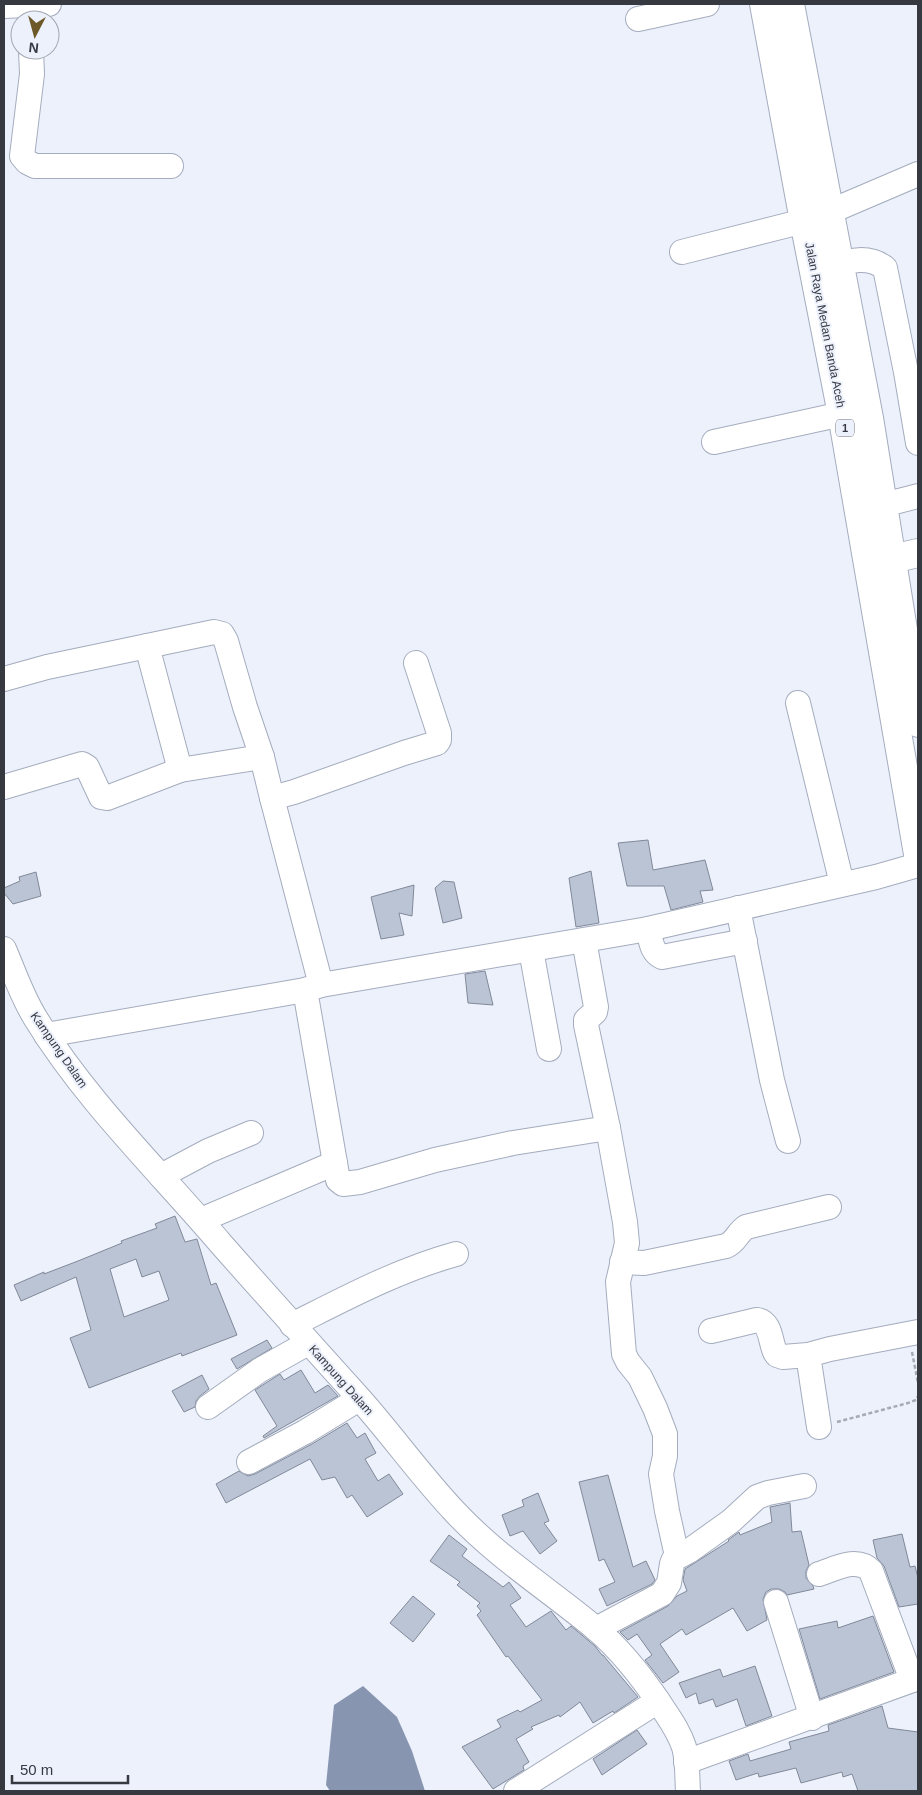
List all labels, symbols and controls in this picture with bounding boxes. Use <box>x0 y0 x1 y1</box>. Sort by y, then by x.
north arrow <box>10 10 60 60</box>
text: N <box>28 39 40 56</box>
street label: Jalan Raya Medan Banda Aceh <box>802 241 848 409</box>
road number: 1 <box>836 419 854 436</box>
street label: Kampung Dalam <box>28 1009 90 1091</box>
street label: Kampung Dalam <box>306 1342 376 1418</box>
scale bar <box>12 1752 129 1784</box>
text: 50 m <box>20 1761 53 1778</box>

